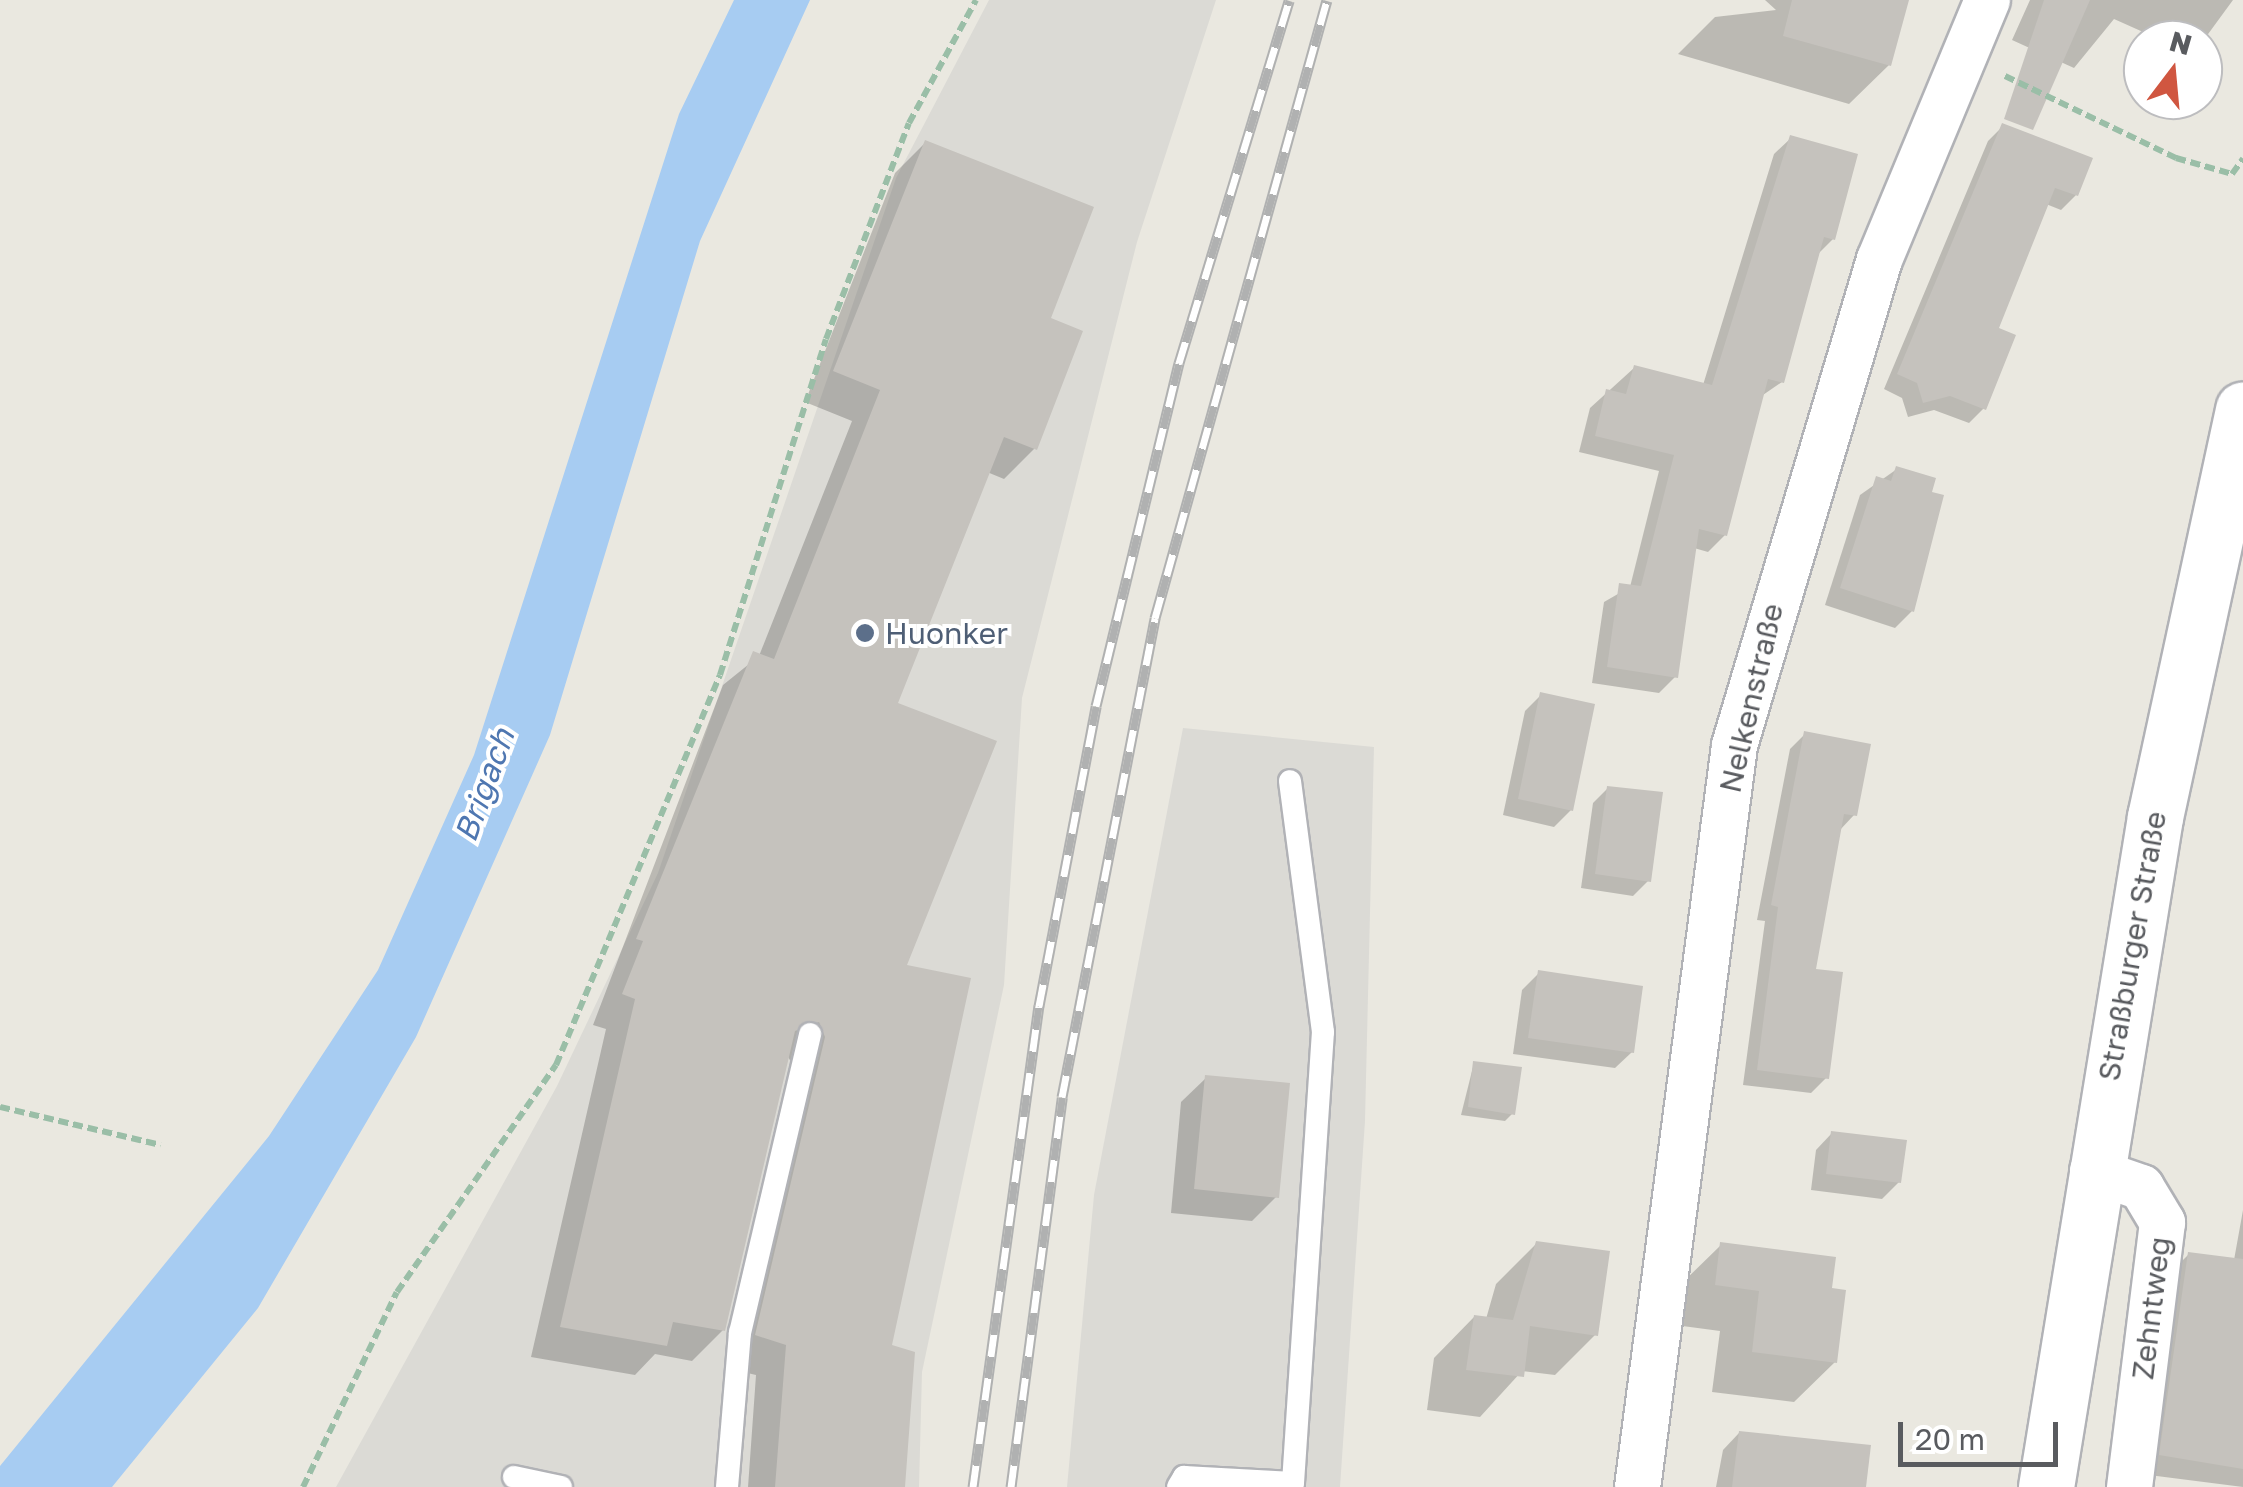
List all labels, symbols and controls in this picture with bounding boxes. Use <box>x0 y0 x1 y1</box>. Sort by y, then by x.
north arrow <box>2123 20 2223 120</box>
text: N <box>2166 24 2196 61</box>
street label: Nelkenstraße <box>1712 600 1790 796</box>
place label: Huonker <box>885 615 1008 651</box>
marker: Huonker <box>854 622 876 644</box>
water label: Brigach <box>446 723 522 847</box>
street label: Straßburger Straße <box>2091 808 2173 1084</box>
street label: Zehntweg <box>2124 1235 2178 1381</box>
scale bar <box>1903 1402 2063 1464</box>
text: 20 m <box>1915 1421 1985 1457</box>

